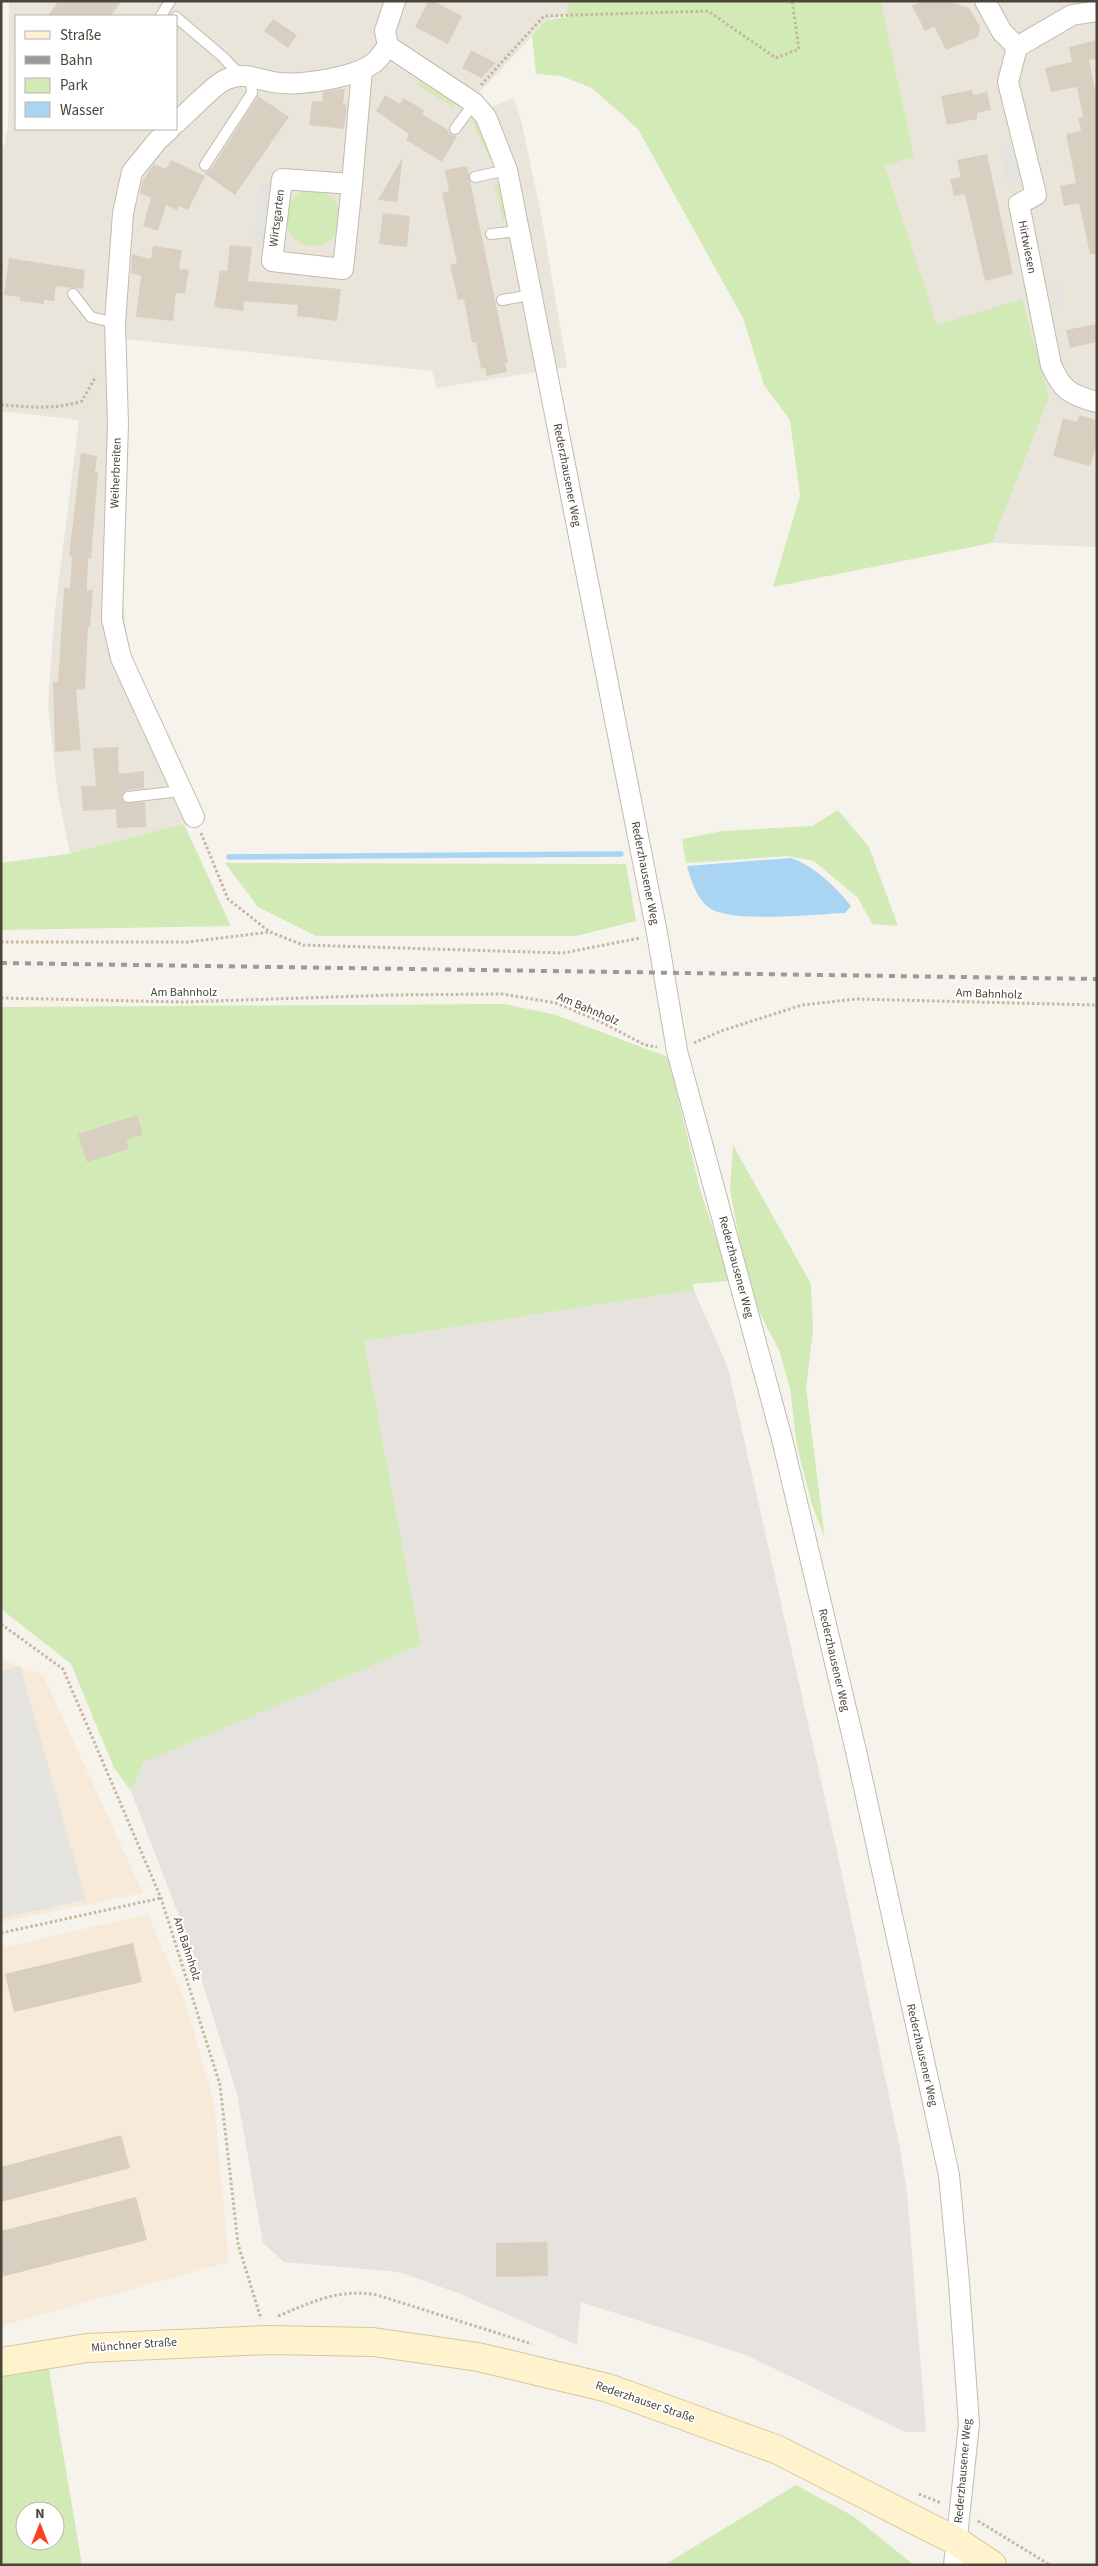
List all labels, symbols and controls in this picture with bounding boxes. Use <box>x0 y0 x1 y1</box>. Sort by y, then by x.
legend <box>15 15 178 130</box>
text: Straße <box>60 25 101 46</box>
text: Bahn <box>60 50 93 71</box>
text: Park <box>60 75 89 96</box>
text: Wasser <box>60 100 105 121</box>
street label: Wirtsgarten <box>265 188 289 248</box>
street label: Hirtwiesen <box>1013 219 1041 275</box>
street label: Rederzhausener Weg <box>549 422 585 528</box>
street label: Weiherbreiten <box>106 437 126 509</box>
street label: Rederzhausener Weg <box>627 820 663 926</box>
street label: Am Bahnholz <box>151 984 217 1001</box>
street label: Am Bahnholz <box>956 984 1022 1004</box>
street label: Am Bahnholz <box>554 988 622 1030</box>
street label: Rederzhausener Weg <box>714 1214 758 1320</box>
street label: Rederzhausener Weg <box>814 1607 854 1713</box>
street label: Am Bahnholz <box>169 1915 205 1983</box>
street label: Rederzhausener Weg <box>902 2002 942 2108</box>
street label: Münchner Straße <box>91 2334 177 2356</box>
street label: Rederzhauser Straße <box>593 2377 697 2427</box>
street label: Rederzhausener Weg <box>950 2418 976 2524</box>
north arrow <box>15 2501 65 2551</box>
text: N <box>35 2504 45 2524</box>

